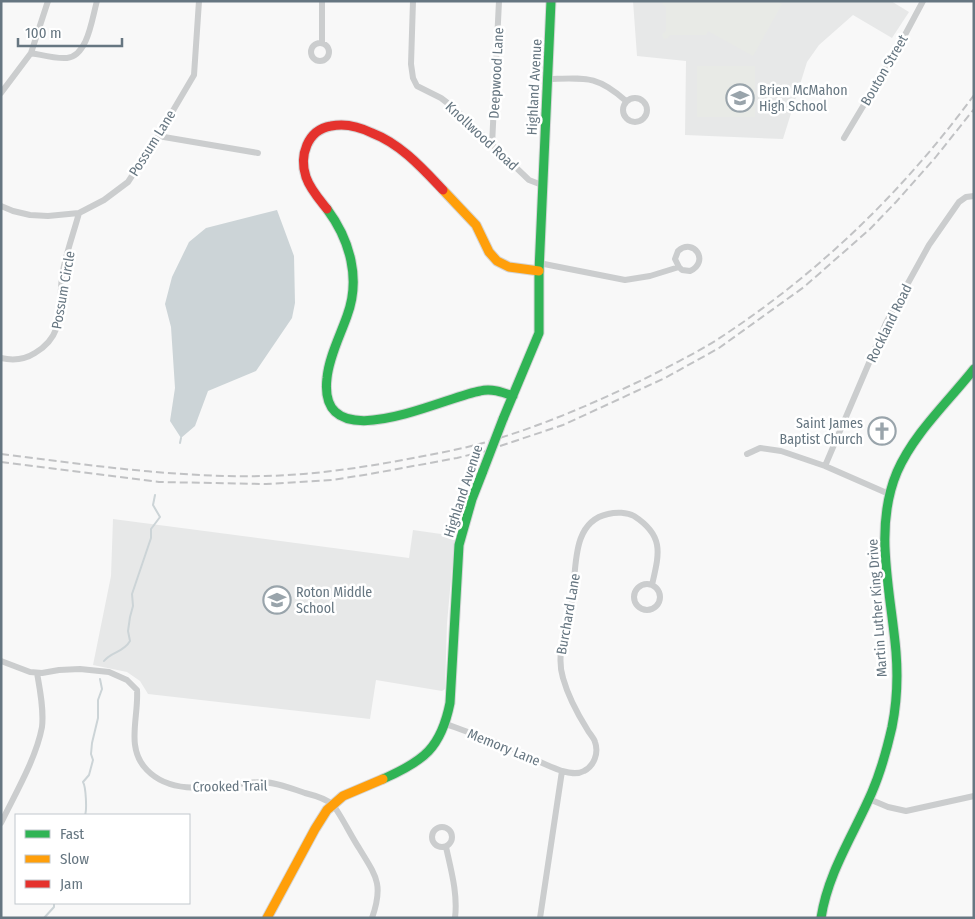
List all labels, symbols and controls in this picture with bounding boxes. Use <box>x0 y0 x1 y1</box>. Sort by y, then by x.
scale bar <box>18 15 121 47</box>
text: 100 m <box>25 24 62 42</box>
street label: Deepwood Lane <box>486 27 507 119</box>
street label: Bouton Street <box>857 31 912 109</box>
street label: Highland Avenue <box>523 38 546 136</box>
place label: Brien McMahon High School <box>759 82 848 115</box>
school or university icon: Brien McMahon High School <box>725 83 755 113</box>
street label: Knollwood Road <box>442 98 522 174</box>
street label: Possum Lane <box>125 107 179 179</box>
street label: Possum Circle <box>48 250 79 331</box>
street label: Rockland Road <box>863 281 916 365</box>
place label: Saint James Baptist Church <box>780 415 863 448</box>
church icon: Saint James Baptist Church <box>867 416 897 446</box>
street label: Highland Avenue <box>440 442 487 540</box>
street label: Martin Luther King Drive <box>864 538 891 678</box>
street label: Burchard Lane <box>553 572 584 656</box>
place label: Roton Middle School <box>296 584 372 617</box>
school or university icon: Roton Middle School <box>262 585 292 615</box>
street label: Memory Lane <box>465 725 543 770</box>
street label: Crooked Trail <box>192 777 268 796</box>
legend <box>15 814 190 904</box>
text: Fast <box>60 825 84 843</box>
text: Slow <box>60 850 89 868</box>
text: Jam <box>60 875 83 893</box>

